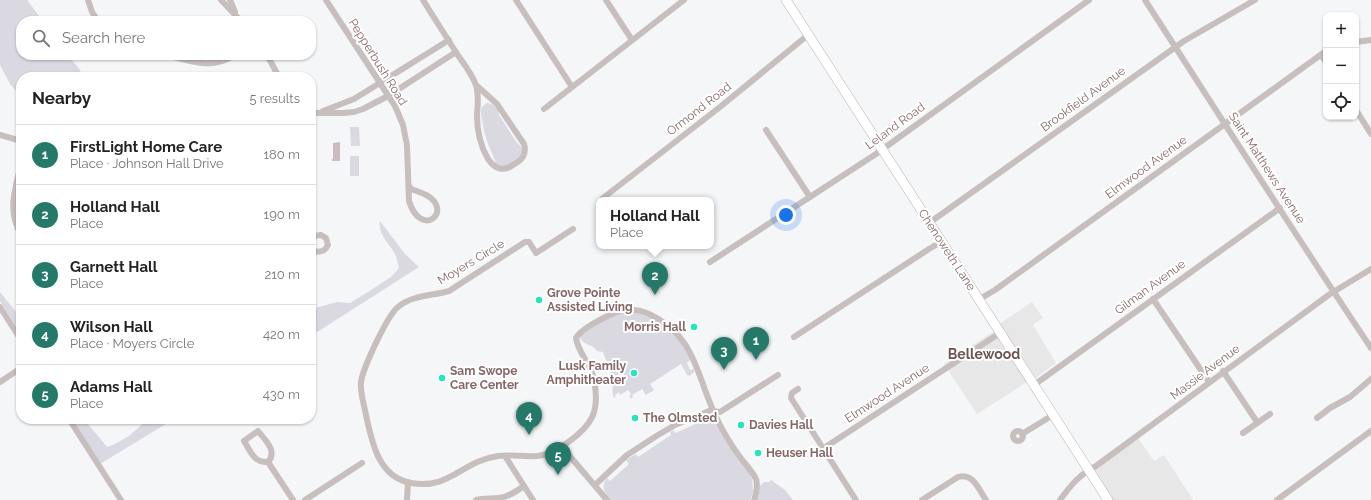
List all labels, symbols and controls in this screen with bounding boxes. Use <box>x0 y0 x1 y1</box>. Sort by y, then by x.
map controls <box>1323 12 1359 120</box>
button: + <box>1323 12 1359 48</box>
search box <box>16 16 316 60</box>
street label: Pepperbush Road <box>346 16 410 108</box>
icon: search <box>30 27 52 49</box>
text: Search here <box>62 29 145 47</box>
button: − <box>1323 48 1359 84</box>
street label: Brookfield Avenue <box>1038 64 1128 134</box>
street label: Ormond Road <box>664 80 734 138</box>
button: locate <box>1323 84 1359 120</box>
text: Nearby <box>32 88 91 108</box>
text: 5 results <box>249 91 300 106</box>
street label: Leland Road <box>863 100 927 152</box>
street label: Saint Matthews Avenue <box>1226 110 1308 226</box>
street label: Elmwood Avenue <box>1102 133 1190 201</box>
text: FirstLight Home Care <box>70 138 222 156</box>
text: 1 <box>42 147 48 162</box>
text: 180 m <box>264 147 300 162</box>
text: Place · Johnson Hall Drive <box>70 156 224 171</box>
popup <box>596 197 714 249</box>
text: Holland Hall <box>70 198 160 216</box>
your location <box>776 205 796 225</box>
text: 2 <box>41 207 49 222</box>
text: 190 m <box>264 207 300 222</box>
text: Holland Hall <box>610 207 700 225</box>
street label: Chenoweth Lane <box>915 207 979 293</box>
text: Place <box>70 216 103 231</box>
text: Place <box>610 225 644 240</box>
street label: Moyers Circle <box>435 237 507 287</box>
street label: Gilman Avenue <box>1112 257 1188 317</box>
text: Garnett Hall <box>70 258 158 276</box>
pin: 2 <box>642 262 668 295</box>
text: 3 <box>41 267 49 282</box>
text: 210 m <box>264 267 300 282</box>
text: Place <box>70 276 103 291</box>
place label: Grove Pointe Assisted Living <box>547 286 633 314</box>
marker: Grove Pointe Assisted Living <box>534 295 544 305</box>
text: Wilson Hall <box>70 318 153 336</box>
place label: Morris Hall <box>624 320 686 334</box>
marker: Morris Hall <box>689 322 699 332</box>
text: 4 <box>41 327 49 342</box>
text: 420 m <box>263 327 300 342</box>
pin: 1 <box>743 327 769 360</box>
text: Place · Moyers Circle <box>70 336 194 351</box>
pin: 3 <box>711 337 737 370</box>
street label: Massie Avenue <box>1168 341 1242 403</box>
district label: Bellewood <box>948 346 1020 362</box>
place label: Lusk Family Amphitheater <box>547 359 626 387</box>
street label: Elmwood Avenue <box>842 361 932 425</box>
place label: Sam Swope Care Center <box>450 364 519 392</box>
marker: Lusk Family Amphitheater <box>629 368 639 378</box>
marker: Sam Swope Care Center <box>437 373 447 383</box>
text: Adams Hall <box>70 378 152 396</box>
text: 5 <box>41 387 49 402</box>
text: 430 m <box>263 387 300 402</box>
text: Place <box>70 396 103 411</box>
pin: 4 <box>516 402 542 435</box>
place label: The Olmsted <box>643 411 717 425</box>
marker: The Olmsted <box>630 413 640 423</box>
place label: Davies Hall <box>749 418 813 432</box>
marker: Davies Hall <box>736 420 746 430</box>
pin: 5 <box>545 442 571 475</box>
place label: Heuser Hall <box>766 446 833 460</box>
marker: Heuser Hall <box>753 448 763 458</box>

